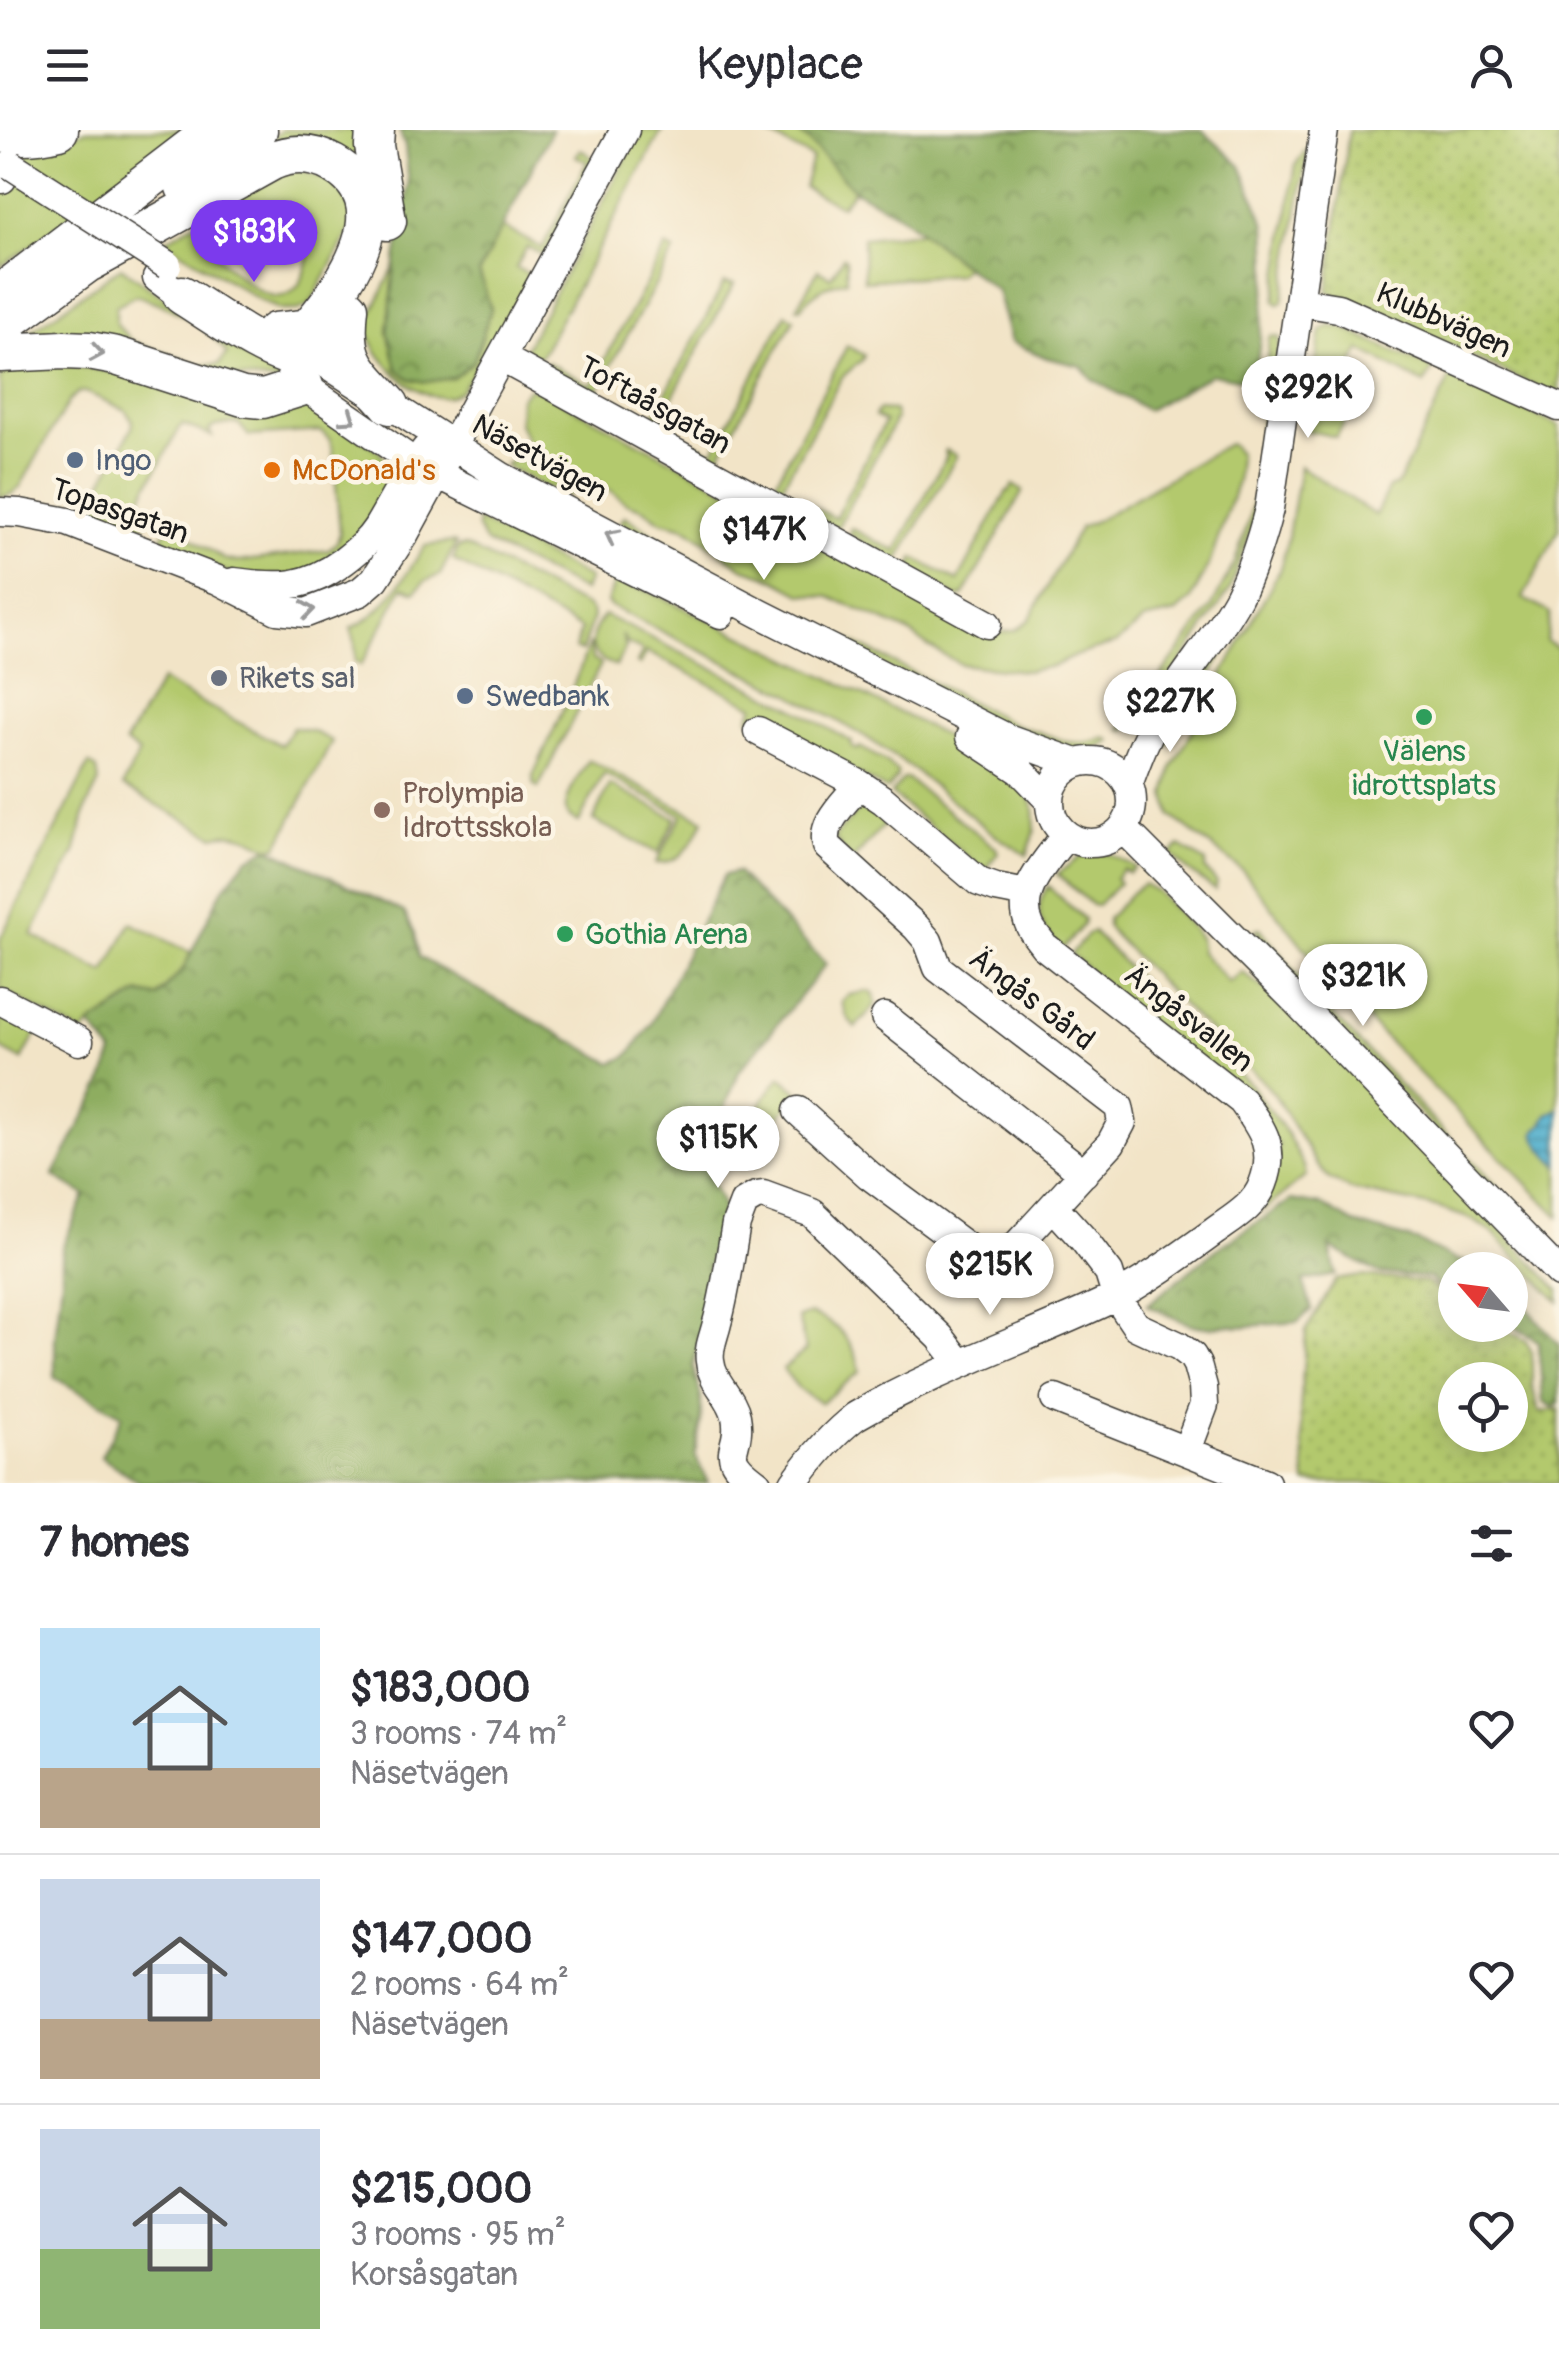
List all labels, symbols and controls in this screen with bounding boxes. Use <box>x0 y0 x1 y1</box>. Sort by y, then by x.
text: Keyplace <box>696 37 863 93</box>
icon: menu <box>40 38 95 93</box>
icon: person <box>1464 38 1519 93</box>
pin: $183K <box>184 200 324 285</box>
text: $183K <box>212 212 296 252</box>
street label: Klubbvägen <box>1371 274 1517 367</box>
one-way arrow <box>89 342 105 363</box>
street label: Toftaåsgatan <box>572 348 738 463</box>
pin: $292K <box>1238 356 1378 441</box>
text: $292K <box>1264 368 1352 408</box>
one-way arrow <box>338 406 356 423</box>
street label: Näsetvägen <box>466 406 614 511</box>
place label: Ingo <box>95 442 152 479</box>
marker: Ingo <box>64 449 86 471</box>
place label: McDonald's <box>292 452 436 489</box>
marker: McDonald's <box>261 459 283 481</box>
street label: Topasgatan <box>46 471 194 552</box>
pin: $147K <box>694 498 834 583</box>
text: $147K <box>722 510 806 550</box>
one-way arrow <box>604 529 622 548</box>
one-way arrow <box>300 600 316 621</box>
place label: Rikets sal <box>239 660 356 697</box>
marker: Rikets sal <box>208 667 230 689</box>
pin: $227K <box>1100 670 1240 755</box>
place label: Swedbank <box>485 678 610 715</box>
text: $227K <box>1125 682 1215 722</box>
marker: Swedbank <box>454 685 476 707</box>
marker: Välens idrottsplats <box>1413 706 1435 728</box>
place label: Välens idrottsplats <box>1352 733 1496 804</box>
place label: Prolympia Idrottsskola <box>402 775 552 846</box>
marker: Prolympia Idrottsskola <box>371 799 393 821</box>
place label: Gothia Arena <box>585 916 748 953</box>
marker: Gothia Arena <box>554 923 576 945</box>
street label: Ängås Gård <box>962 940 1102 1059</box>
pin: $321K <box>1293 944 1433 1029</box>
street label: Ängåsvallen <box>1117 956 1261 1080</box>
text: $321K <box>1321 956 1405 996</box>
pin: $115K <box>648 1106 788 1191</box>
text: $115K <box>678 1118 758 1158</box>
pin: $215K <box>920 1233 1060 1318</box>
text: $215K <box>948 1245 1032 1285</box>
north arrow <box>1438 1252 1528 1342</box>
map controls <box>1438 1252 1528 1452</box>
button: locate <box>1438 1362 1528 1452</box>
icon: filters <box>1464 1516 1519 1571</box>
text: 7 homes <box>40 1517 189 1569</box>
text: $183,000 <box>350 1662 531 1714</box>
icon: home <box>120 1668 240 1788</box>
icon: heart <box>1464 1701 1519 1756</box>
text: 3 rooms · 74 m² <box>350 1714 567 1754</box>
text: Näsetvägen <box>350 1754 509 1794</box>
text: $147,000 <box>350 1913 533 1965</box>
icon: home <box>120 1919 240 2039</box>
icon: heart <box>1464 1952 1519 2007</box>
text: 2 rooms · 64 m² <box>350 1965 569 2005</box>
text: Näsetvägen <box>350 2005 509 2045</box>
text: $215,000 <box>350 2163 532 2215</box>
icon: home <box>120 2169 240 2289</box>
icon: heart <box>1464 2202 1519 2257</box>
text: 3 rooms · 95 m² <box>350 2215 566 2255</box>
text: Korsåsgatan <box>350 2255 518 2295</box>

